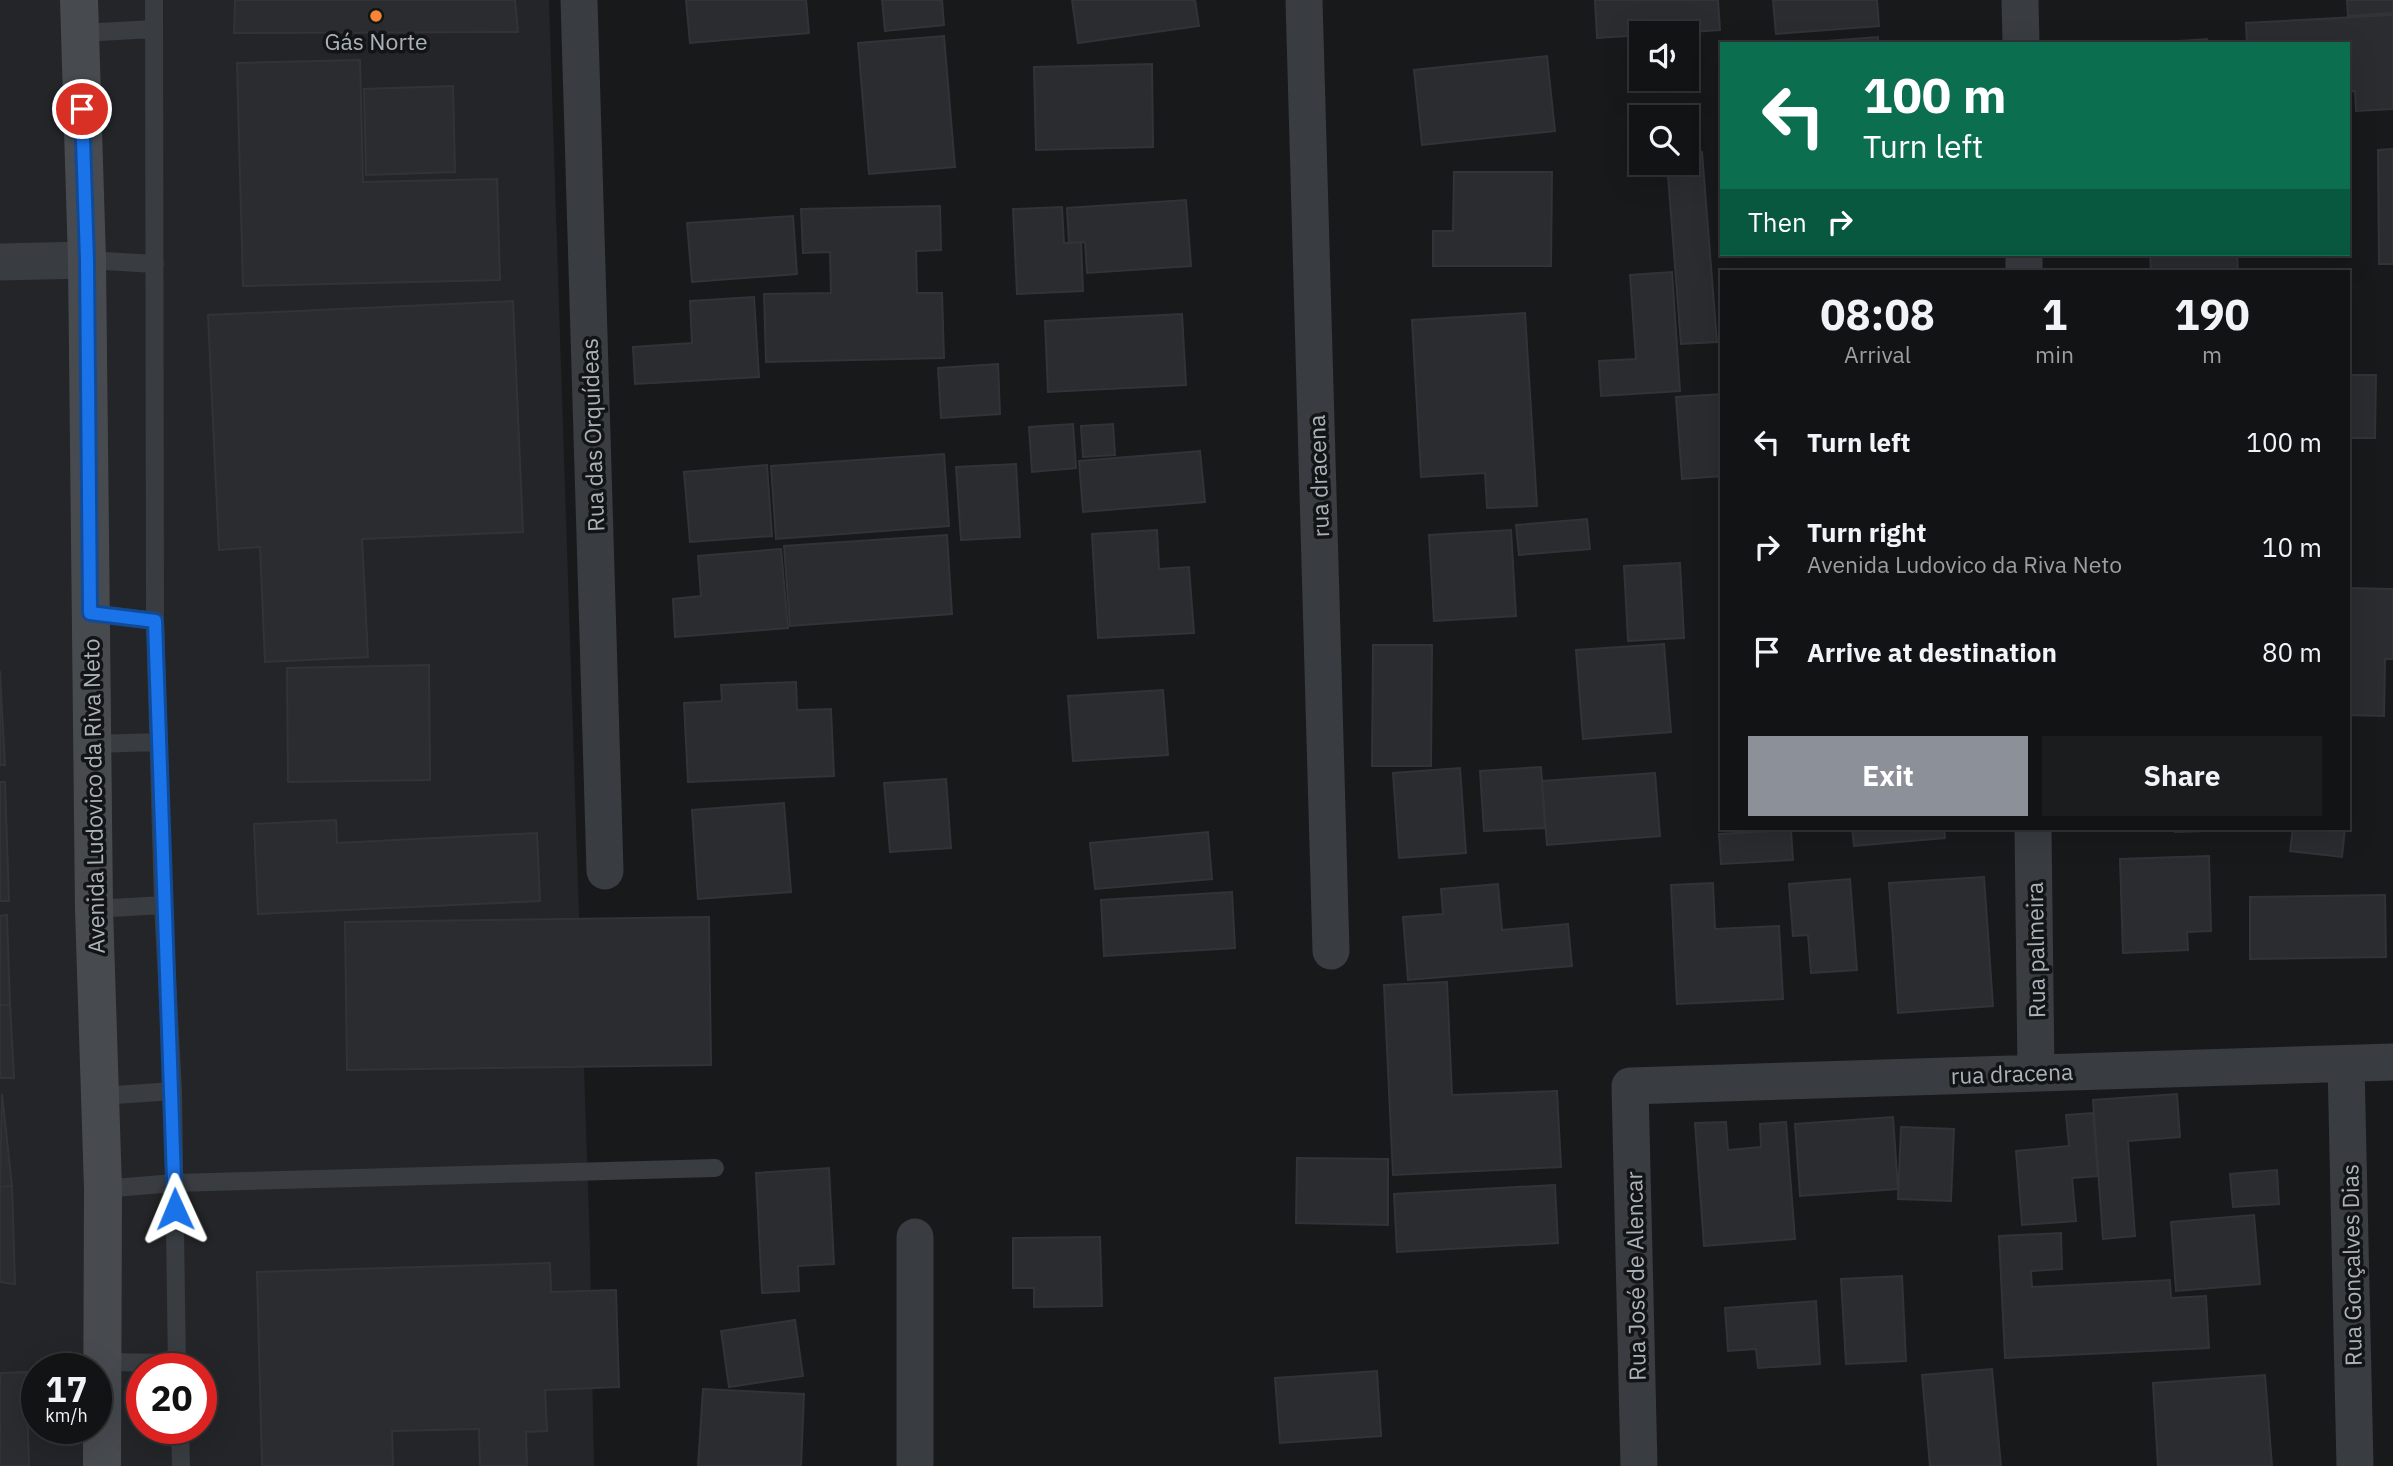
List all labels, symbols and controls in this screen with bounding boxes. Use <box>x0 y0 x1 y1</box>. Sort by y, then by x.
marker: Gás Norte <box>368 8 384 24</box>
map controls <box>1629 21 1699 175</box>
button: sound <box>1629 21 1699 91</box>
place label: Gás Norte <box>324 26 428 56</box>
text: 100 m <box>1863 63 2007 126</box>
icon: left <box>1748 70 1839 161</box>
pin <box>52 79 112 139</box>
icon: arrive <box>63 90 101 128</box>
button: search <box>1629 105 1699 175</box>
text: Turn left <box>1863 125 1983 167</box>
icon: right <box>1821 203 1859 241</box>
text: Then <box>1748 205 1807 239</box>
text: 08:08 <box>1820 287 1935 342</box>
text: 1 <box>2042 287 2067 342</box>
text: 190 <box>2174 287 2250 342</box>
street label: Rua das Orquídeas <box>574 338 610 532</box>
text: Arrival <box>1844 339 1911 369</box>
text: min <box>2035 339 2074 369</box>
text: m <box>2202 339 2222 369</box>
street label: rua dracena <box>1301 414 1335 538</box>
icon: left <box>1748 423 1786 461</box>
text: Turn left <box>1807 425 1910 459</box>
text: 100 m <box>2246 425 2322 459</box>
text: Turn right <box>1807 515 1926 549</box>
icon: right <box>1748 528 1786 566</box>
text: 10 m <box>2262 530 2322 564</box>
text: Avenida Ludovico da Riva Neto <box>1807 549 2122 579</box>
icon: arrive <box>1748 633 1786 671</box>
text: Arrive at destination <box>1807 635 2057 669</box>
text: 80 m <box>2262 635 2322 669</box>
street label: Avenida Ludovico da Riva Neto <box>75 638 111 954</box>
button: Exit <box>1748 736 2028 816</box>
button: Share <box>2042 736 2322 816</box>
street label: Rua palmeira <box>2019 882 2051 1018</box>
street label: rua dracena <box>1950 1056 2074 1090</box>
street label: Rua Gonçalves Dias <box>2334 1164 2368 1366</box>
street label: Rua José de Alencar <box>1618 1170 1652 1381</box>
position arrow <box>138 1172 212 1246</box>
speed limit sign: 20 <box>126 1353 217 1444</box>
text: 17 <box>45 1366 88 1412</box>
text: km/h <box>45 1404 88 1427</box>

